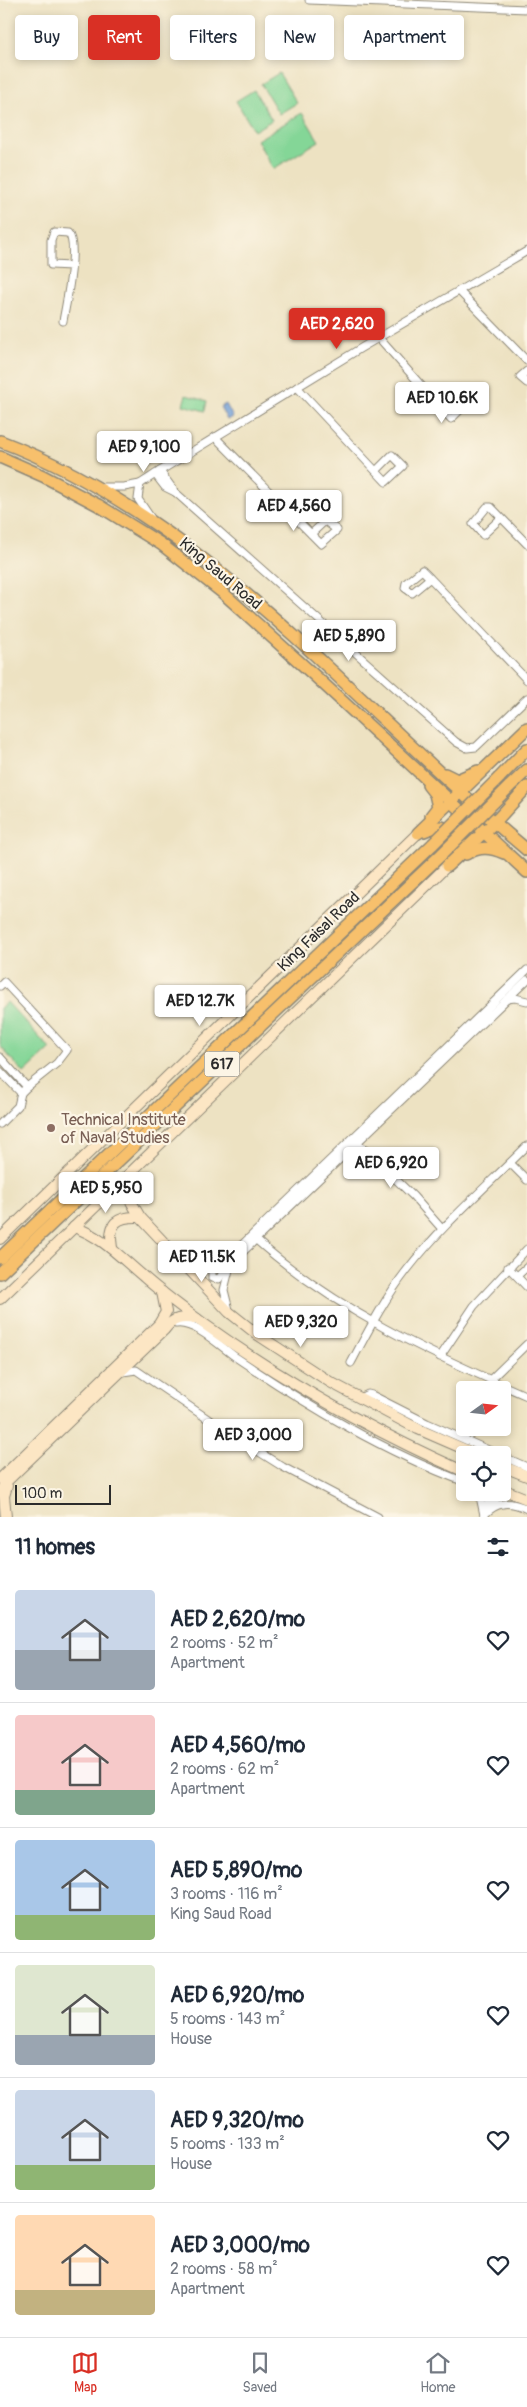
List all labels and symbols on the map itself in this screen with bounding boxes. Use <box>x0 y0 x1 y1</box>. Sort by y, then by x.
pin: AED 2,620 <box>280 308 394 350</box>
pin: AED 10.6K <box>385 382 499 424</box>
pin: AED 9,100 <box>87 430 201 473</box>
pin: AED 4,560 <box>237 490 351 532</box>
street label: King Saud Road <box>175 533 266 614</box>
pin: AED 5,890 <box>292 620 406 662</box>
street label: King Faisal Road <box>273 887 364 976</box>
pin: AED 12.7K <box>143 984 257 1027</box>
road number: 617 <box>204 1052 240 1076</box>
place label: Technical Institute of Naval Studies <box>61 1110 186 1148</box>
marker: Technical Institute of Naval Studies <box>45 1122 57 1134</box>
pin: AED 6,920 <box>334 1146 448 1189</box>
pin: AED 5,950 <box>49 1172 163 1214</box>
pin: AED 11.5K <box>145 1240 259 1283</box>
pin: AED 9,320 <box>244 1306 358 1348</box>
north arrow <box>456 1381 511 1436</box>
pin: AED 3,000 <box>196 1418 310 1461</box>
scale bar <box>15 1482 111 1505</box>

